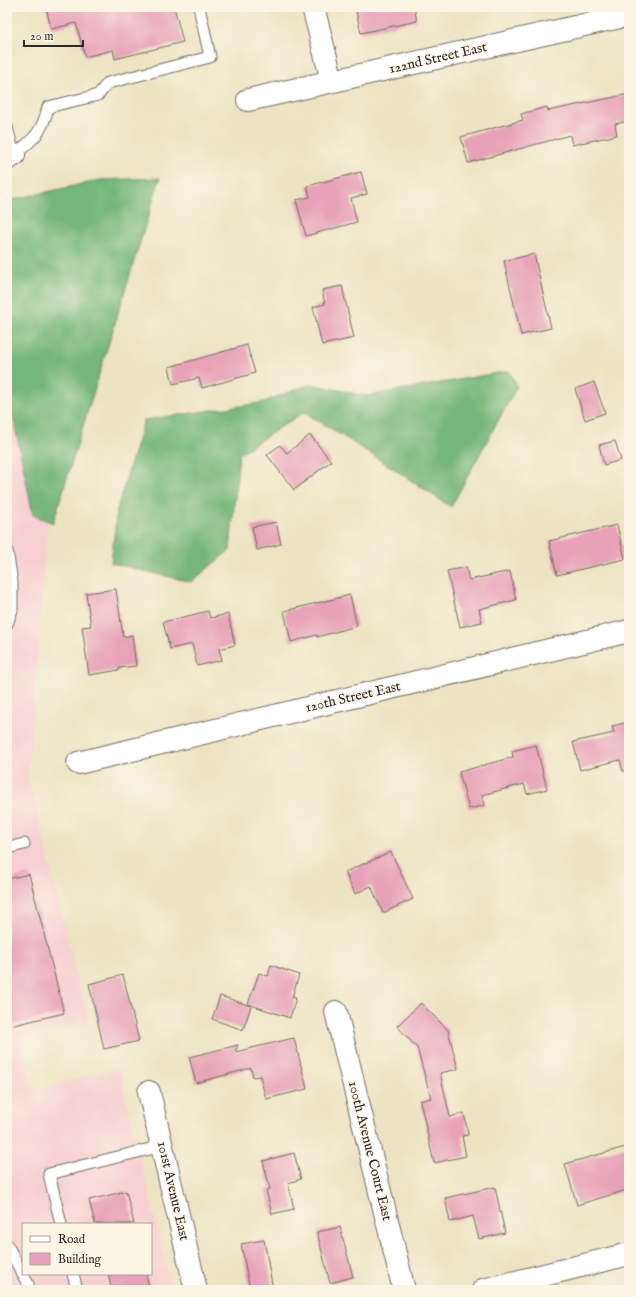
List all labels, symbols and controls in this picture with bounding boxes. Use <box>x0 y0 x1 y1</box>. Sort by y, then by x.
scale bar <box>24 22 83 48</box>
text: 20 m <box>30 29 53 44</box>
street label: 122nd Street East <box>387 38 489 78</box>
street label: 120th Street East <box>304 677 403 717</box>
street label: 100th Avenue Court East <box>344 1079 396 1223</box>
street label: 101st Avenue East <box>153 1140 193 1243</box>
legend <box>22 1223 152 1275</box>
text: Road <box>58 1232 86 1247</box>
text: Building <box>58 1252 102 1267</box>

